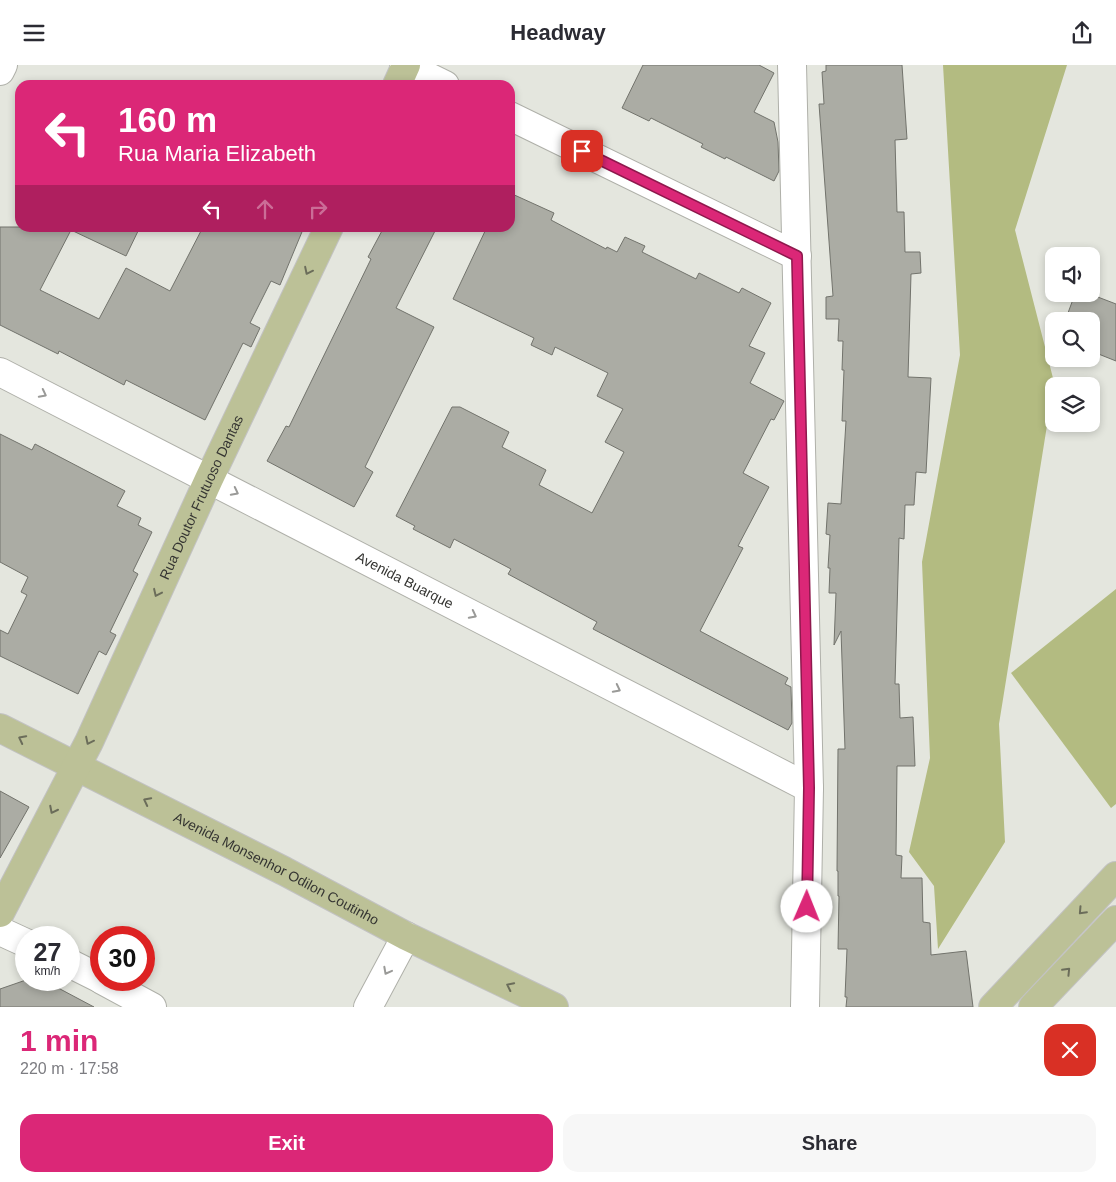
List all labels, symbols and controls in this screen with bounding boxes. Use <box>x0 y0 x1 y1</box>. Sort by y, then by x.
icon: menu <box>20 19 48 47</box>
icon: share <box>1068 19 1096 47</box>
text: Headway <box>510 20 606 45</box>
icon: left <box>35 100 100 165</box>
text: 160 m <box>118 100 217 139</box>
pin <box>561 130 603 172</box>
icon: arrive <box>568 137 596 165</box>
text: Rua Maria Elizabeth <box>118 141 316 166</box>
icon: left <box>198 195 226 223</box>
icon: ahead <box>251 195 279 223</box>
icon: right <box>304 195 332 223</box>
map controls <box>1045 247 1100 432</box>
button: sound <box>1045 247 1100 302</box>
one-way arrow <box>304 266 314 275</box>
button: search <box>1045 312 1100 367</box>
button: layers <box>1045 377 1100 432</box>
one-way arrow <box>38 388 47 398</box>
street label: Rua Doutor Frutuoso Dantas <box>156 413 246 582</box>
one-way arrow <box>230 486 239 496</box>
street label: Avenida Buarque <box>353 548 456 612</box>
one-way arrow <box>153 588 163 597</box>
one-way arrow <box>468 609 477 619</box>
one-way arrow <box>612 683 621 693</box>
one-way arrow <box>18 735 27 745</box>
one-way arrow <box>85 735 95 744</box>
one-way arrow <box>143 797 152 808</box>
one-way arrow <box>49 805 59 814</box>
street label: Avenida Monsenhor Odilon Coutinho <box>171 809 382 928</box>
position arrow <box>780 880 832 932</box>
one-way arrow <box>1079 905 1088 914</box>
speed limit sign: 30 <box>90 926 155 991</box>
text: 27 <box>34 938 61 966</box>
text: km/h <box>34 964 61 978</box>
one-way arrow <box>383 966 393 975</box>
one-way arrow <box>1061 968 1070 977</box>
one-way arrow <box>506 982 515 992</box>
text: 1 min <box>20 1024 98 1057</box>
button: close <box>1044 1024 1096 1076</box>
text: 220 m · 17:58 <box>20 1060 119 1077</box>
button: Exit <box>20 1114 553 1172</box>
button: Share <box>563 1114 1096 1172</box>

